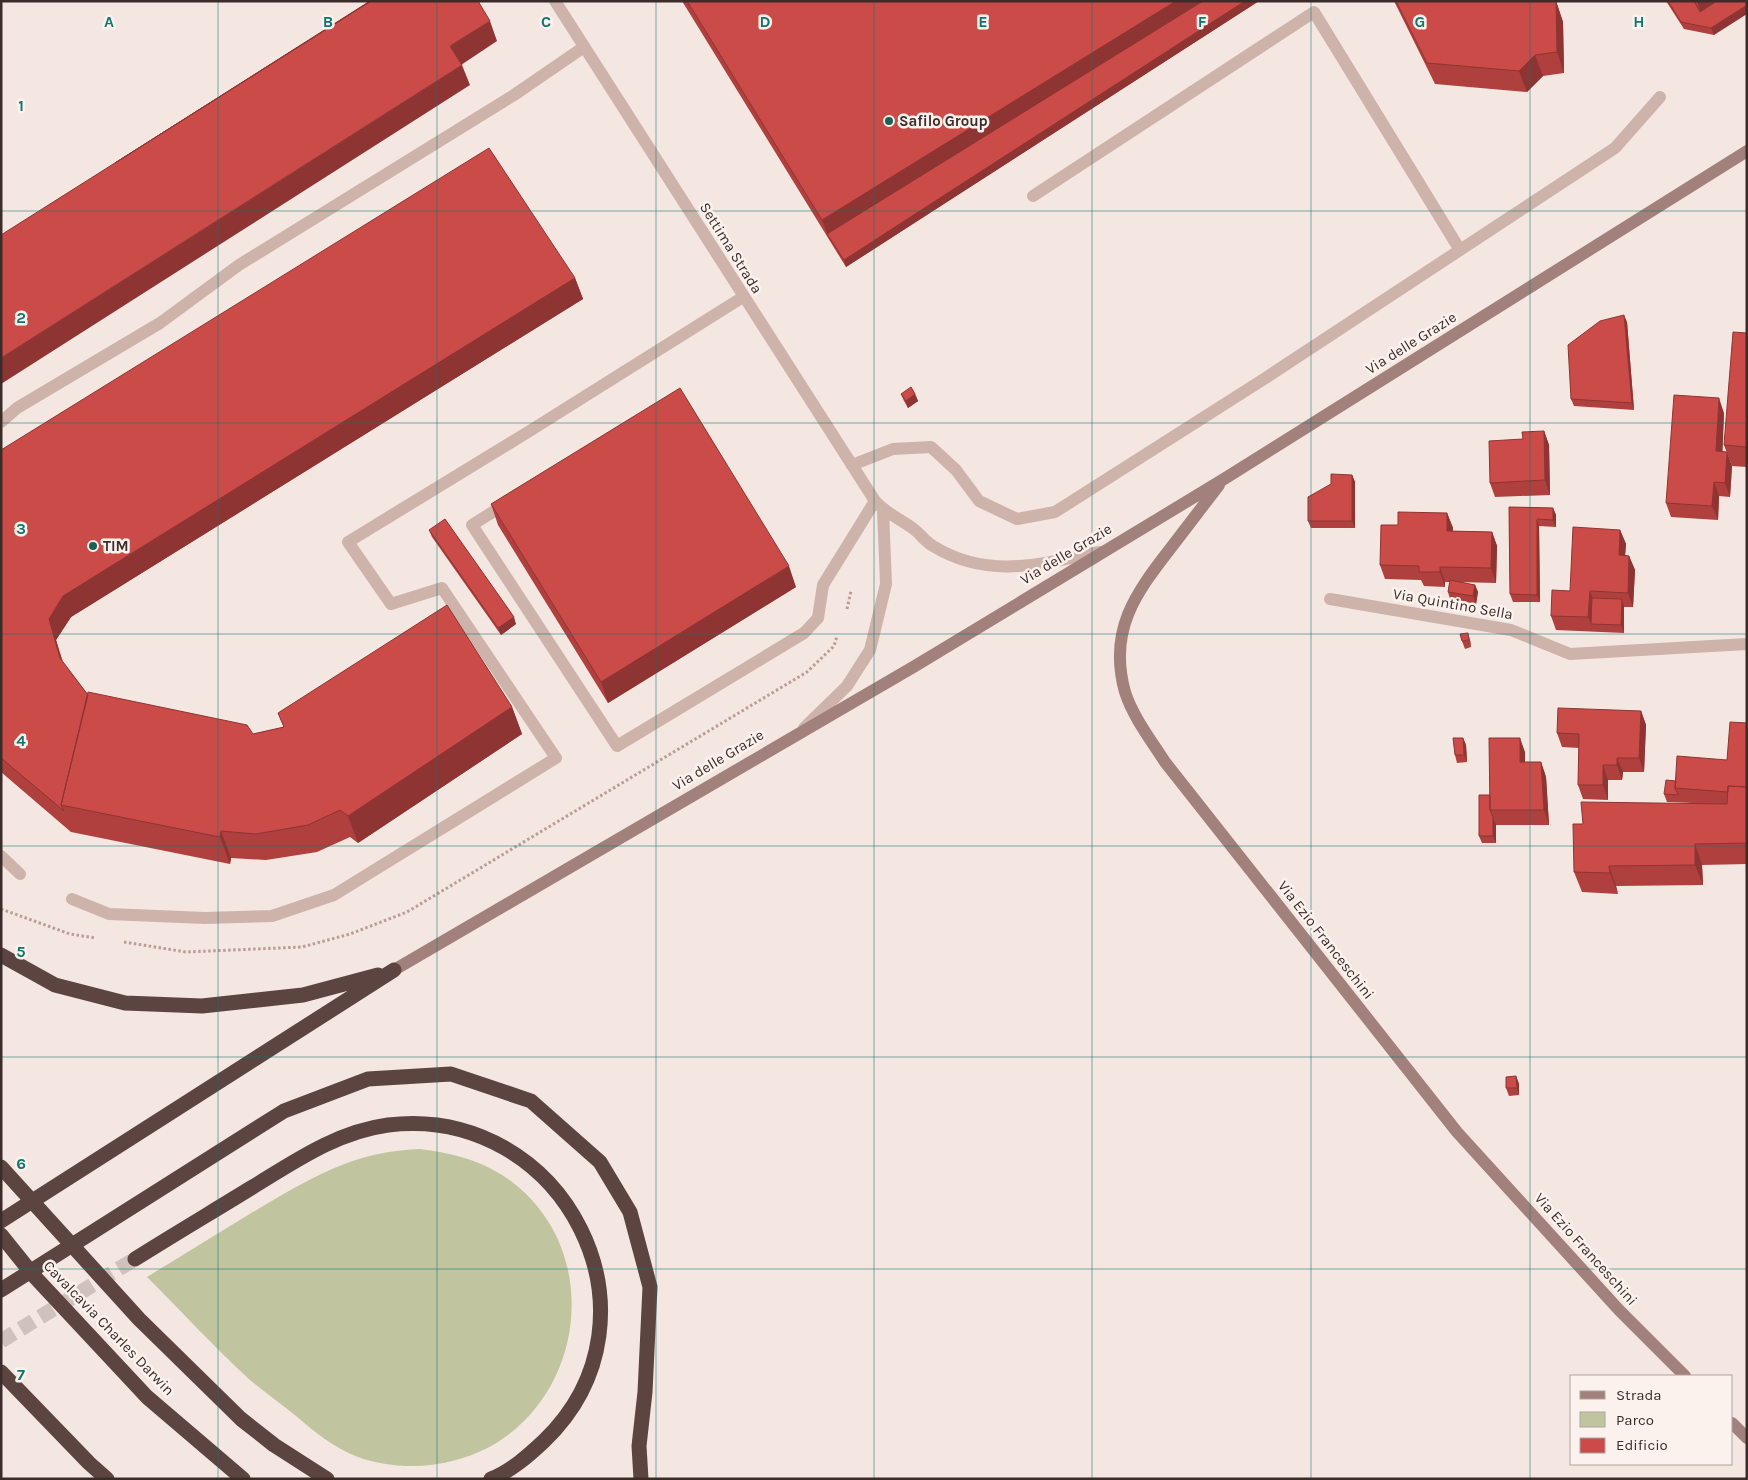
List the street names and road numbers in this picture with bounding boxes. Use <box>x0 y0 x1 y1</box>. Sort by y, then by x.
street label: Settima Strada <box>696 199 766 297</box>
street label: Via delle Grazie <box>1362 308 1460 378</box>
street label: Via delle Grazie <box>1017 520 1115 588</box>
street label: Via Quintino Sella <box>1392 585 1514 623</box>
street label: Via delle Grazie <box>669 726 767 794</box>
street label: Via Ezio Franceschini <box>1274 877 1378 1003</box>
street label: Via Ezio Franceschini <box>1531 1189 1641 1309</box>
street label: Cavalcavia Charles Darwin <box>40 1257 178 1399</box>

